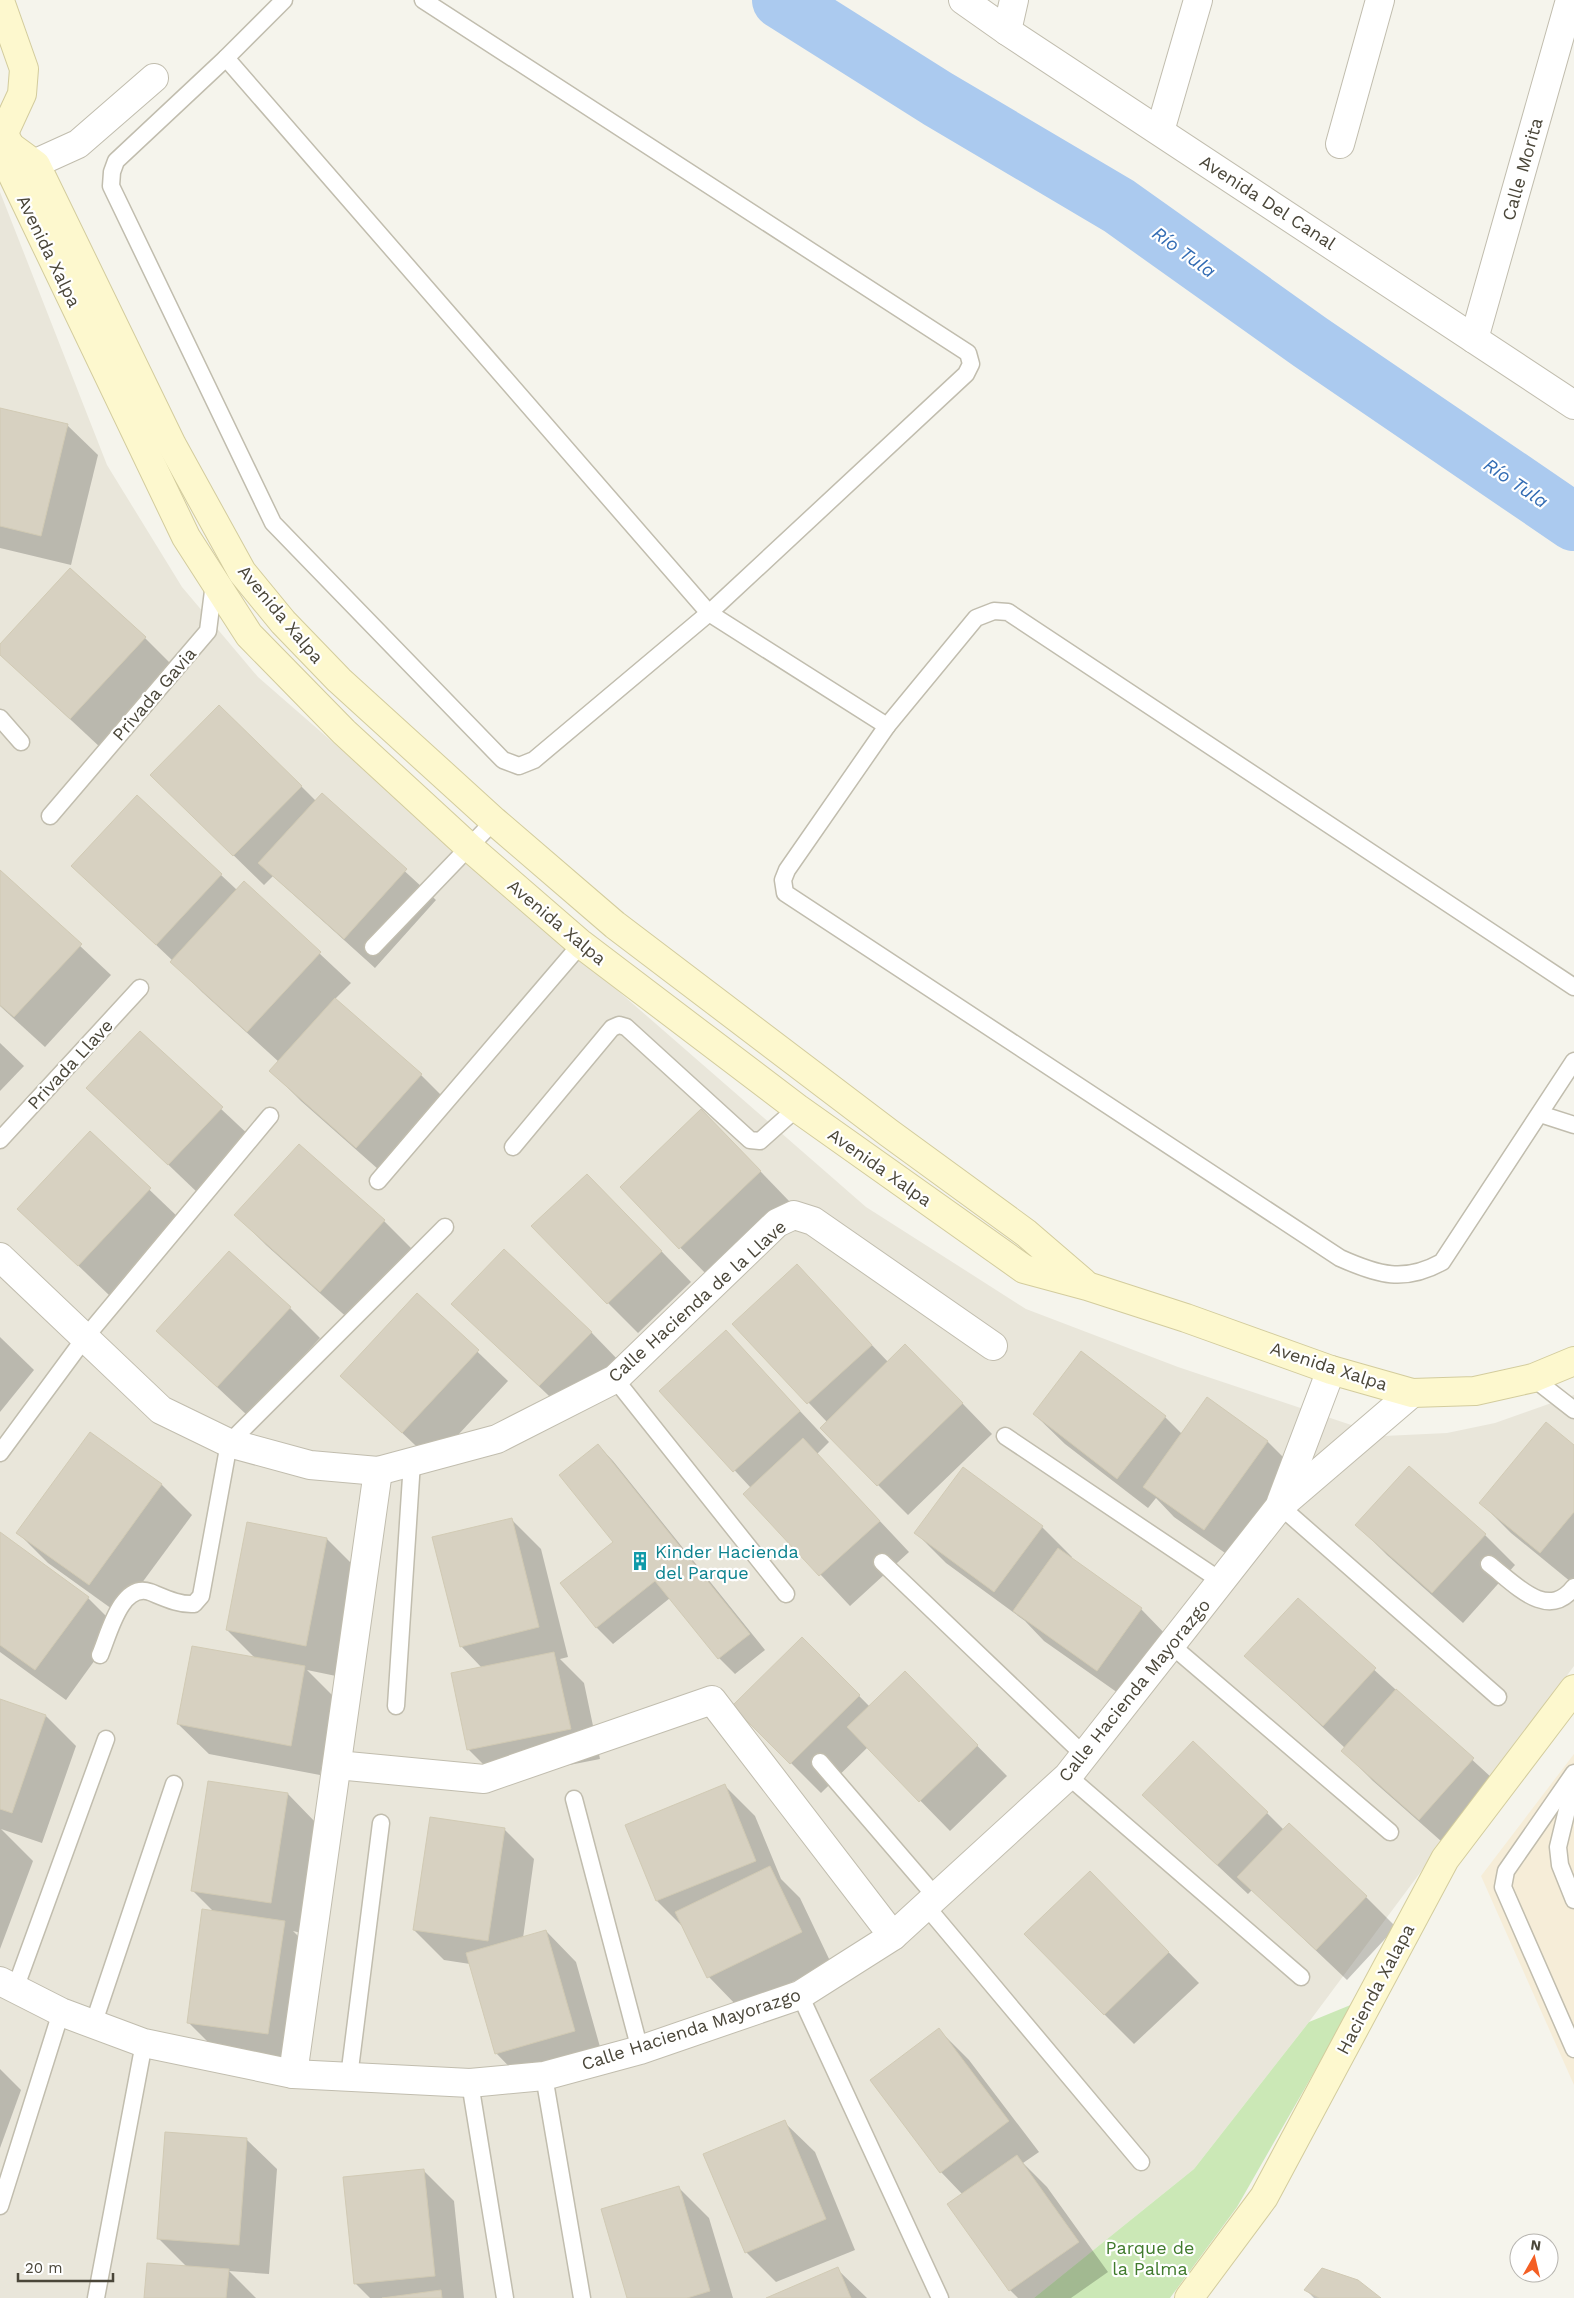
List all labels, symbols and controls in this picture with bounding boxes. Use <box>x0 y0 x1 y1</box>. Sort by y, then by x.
street label: Calle Morita <box>1497 115 1547 223</box>
street label: Avenida Del Canal <box>1196 150 1340 254</box>
street label: Avenida Xalpa <box>13 192 85 310</box>
water label: Río Tula <box>1148 221 1220 283</box>
water label: Río Tula <box>1479 453 1553 513</box>
street label: Avenida Xalpa <box>234 561 328 667</box>
street label: Privada Gavia <box>108 643 200 745</box>
street label: Avenida Xalpa <box>504 875 610 969</box>
street label: Privada Llave <box>23 1015 117 1113</box>
street label: Avenida Xalpa <box>824 1123 936 1211</box>
street label: Calle Hacienda de la Llave <box>604 1216 790 1386</box>
street label: Avenida Xalpa <box>1268 1337 1390 1395</box>
place label: Kinder Hacienda del Parque <box>655 1541 799 1583</box>
building icon: Kinder Hacienda del Parque <box>629 1550 651 1572</box>
street label: Calle Hacienda Mayorazgo <box>1054 1594 1214 1786</box>
street label: Hacienda Xalapa <box>1332 1920 1418 2058</box>
street label: Calle Hacienda Mayorazgo <box>579 1984 803 2074</box>
north arrow <box>1509 2233 1559 2283</box>
text: N <box>1530 2236 1542 2254</box>
park label: Parque de la Palma <box>1106 2237 1194 2279</box>
scale bar <box>18 2250 112 2282</box>
text: 20 m <box>25 2259 63 2277</box>

